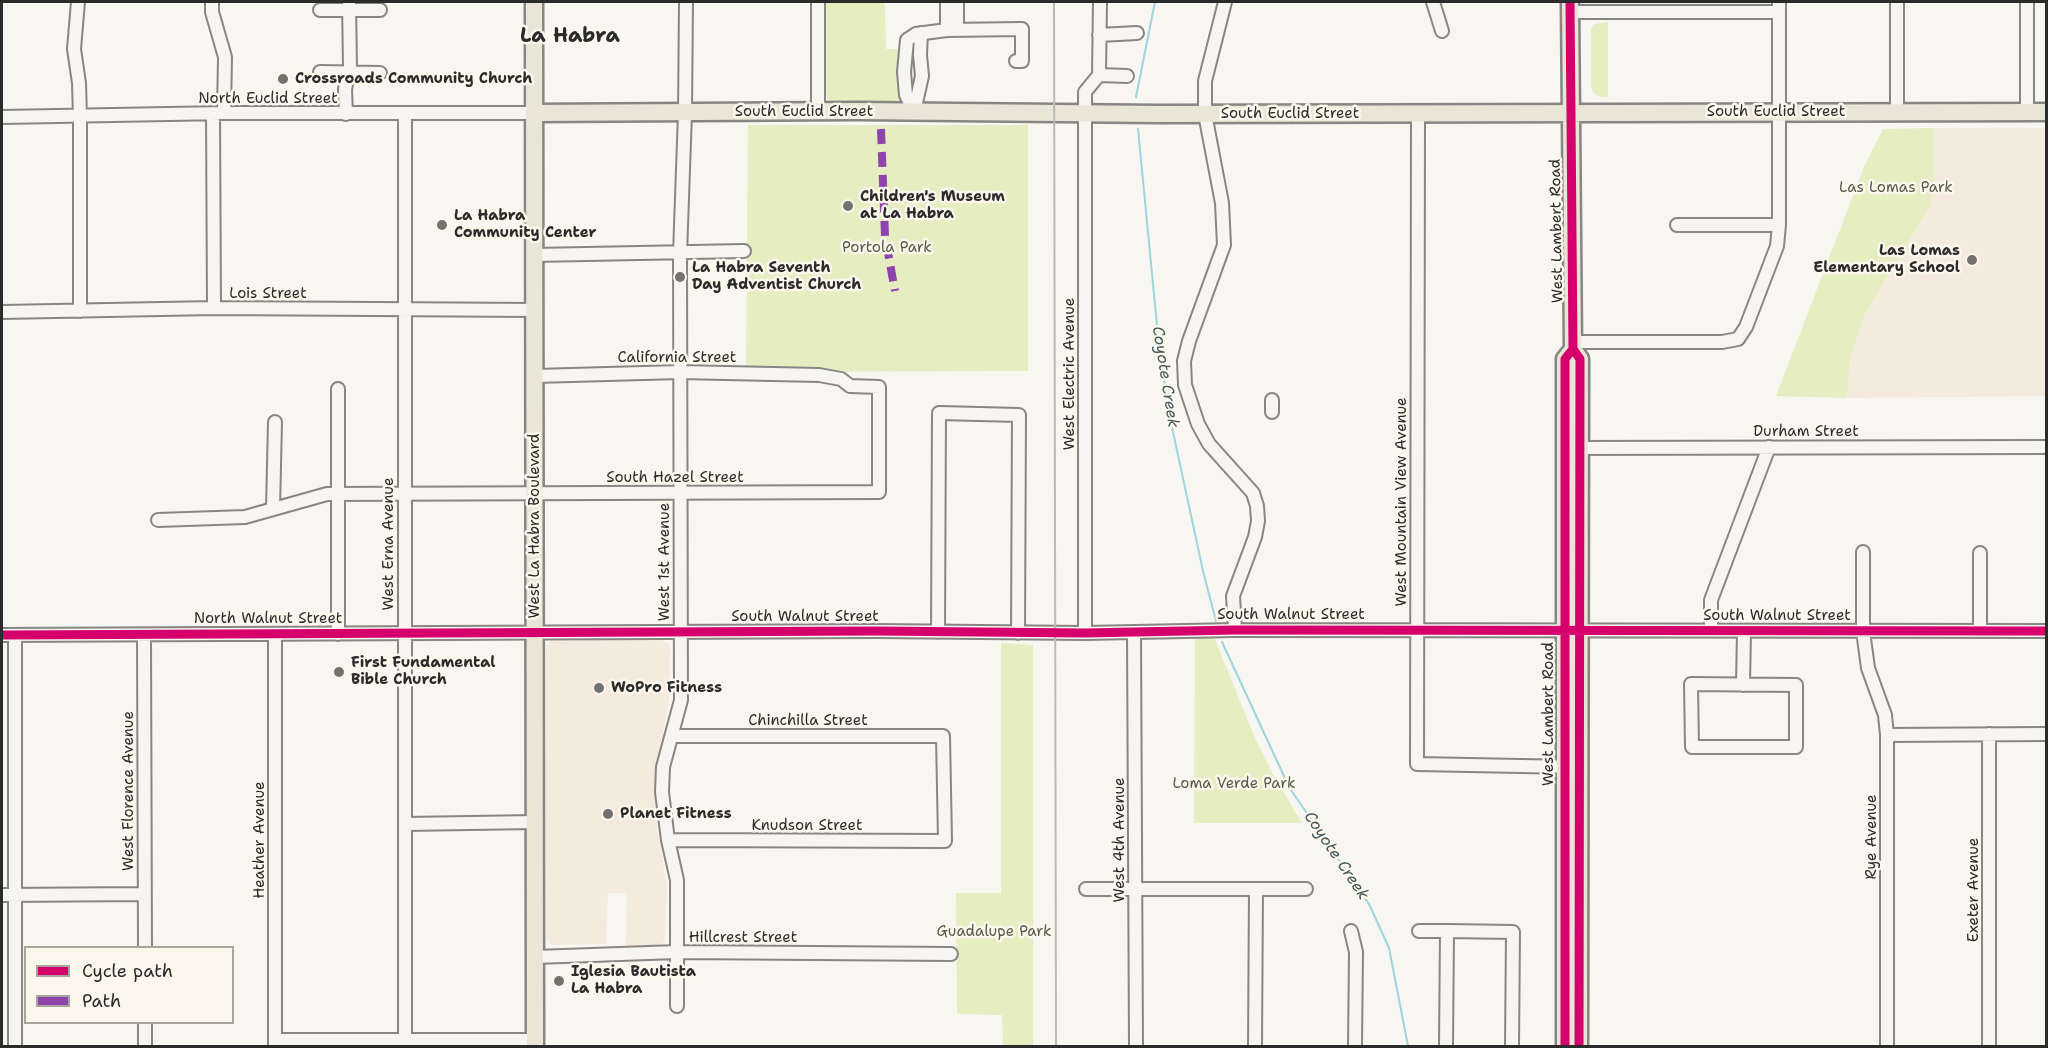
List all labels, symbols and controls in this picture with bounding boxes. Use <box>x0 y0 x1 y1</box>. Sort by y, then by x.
district label: La Habra <box>520 24 620 50</box>
place label: Crossroads Community Church <box>295 70 532 88</box>
marker: Crossroads Community Church <box>276 72 290 86</box>
street label: North Euclid Street <box>198 90 338 108</box>
street label: South Euclid Street <box>735 103 873 121</box>
street label: South Euclid Street <box>1707 103 1845 121</box>
street label: South Euclid Street <box>1221 105 1359 123</box>
street label: West Lambert Road <box>1547 159 1567 303</box>
park label: Las Lomas Park <box>1839 179 1953 197</box>
place label: Children's Museum at La Habra <box>860 188 1005 223</box>
marker: Children's Museum at La Habra <box>841 199 855 213</box>
place label: La Habra Community Center <box>454 207 597 242</box>
marker: La Habra Community Center <box>435 218 449 232</box>
park label: Portola Park <box>842 239 932 257</box>
place label: Las Lomas Elementary School <box>1813 242 1960 277</box>
marker: Las Lomas Elementary School <box>1965 253 1979 267</box>
place label: La Habra Seventh Day Adventist Church <box>692 259 861 294</box>
marker: La Habra Seventh Day Adventist Church <box>673 270 687 284</box>
street label: Lois Street <box>229 285 307 303</box>
street label: West Electric Avenue <box>1061 298 1079 450</box>
water label: Coyote Creek <box>1147 325 1183 429</box>
street label: California Street <box>618 349 736 367</box>
street label: West Mountain View Avenue <box>1393 397 1411 607</box>
street label: Durham Street <box>1753 423 1859 441</box>
street label: West La Habra Boulevard <box>526 434 544 618</box>
street label: South Hazel Street <box>606 469 744 487</box>
street label: West Erna Avenue <box>380 478 398 610</box>
street label: West 1st Avenue <box>656 503 674 621</box>
street label: South Walnut Street <box>1217 606 1365 624</box>
street label: South Walnut Street <box>1703 607 1851 625</box>
street label: South Walnut Street <box>731 608 879 626</box>
street label: North Walnut Street <box>194 610 342 628</box>
street label: West Lambert Road <box>1540 642 1558 786</box>
place label: First Fundamental Bible Church <box>351 654 496 689</box>
marker: First Fundamental Bible Church <box>332 665 346 679</box>
place label: WoPro Fitness <box>611 679 722 697</box>
marker: WoPro Fitness <box>592 681 606 695</box>
street label: West Florence Avenue <box>120 711 138 871</box>
street label: Chinchilla Street <box>748 712 868 730</box>
park label: Loma Verde Park <box>1172 775 1296 793</box>
street label: West 4th Avenue <box>1111 777 1129 903</box>
street label: Heather Avenue <box>251 781 269 899</box>
street label: Rye Avenue <box>1863 794 1881 880</box>
place label: Planet Fitness <box>620 805 732 823</box>
marker: Planet Fitness <box>601 807 615 821</box>
water label: Coyote Creek <box>1299 808 1373 904</box>
street label: Knudson Street <box>752 817 862 835</box>
street label: Exeter Avenue <box>1965 838 1983 942</box>
park label: Guadalupe Park <box>937 923 1051 941</box>
street label: Hillcrest Street <box>689 929 797 947</box>
legend <box>24 946 234 1024</box>
text: Cycle path <box>82 959 173 983</box>
place label: Iglesia Bautista La Habra <box>571 963 696 998</box>
marker: Iglesia Bautista La Habra <box>552 974 566 988</box>
text: Path <box>82 989 121 1013</box>

